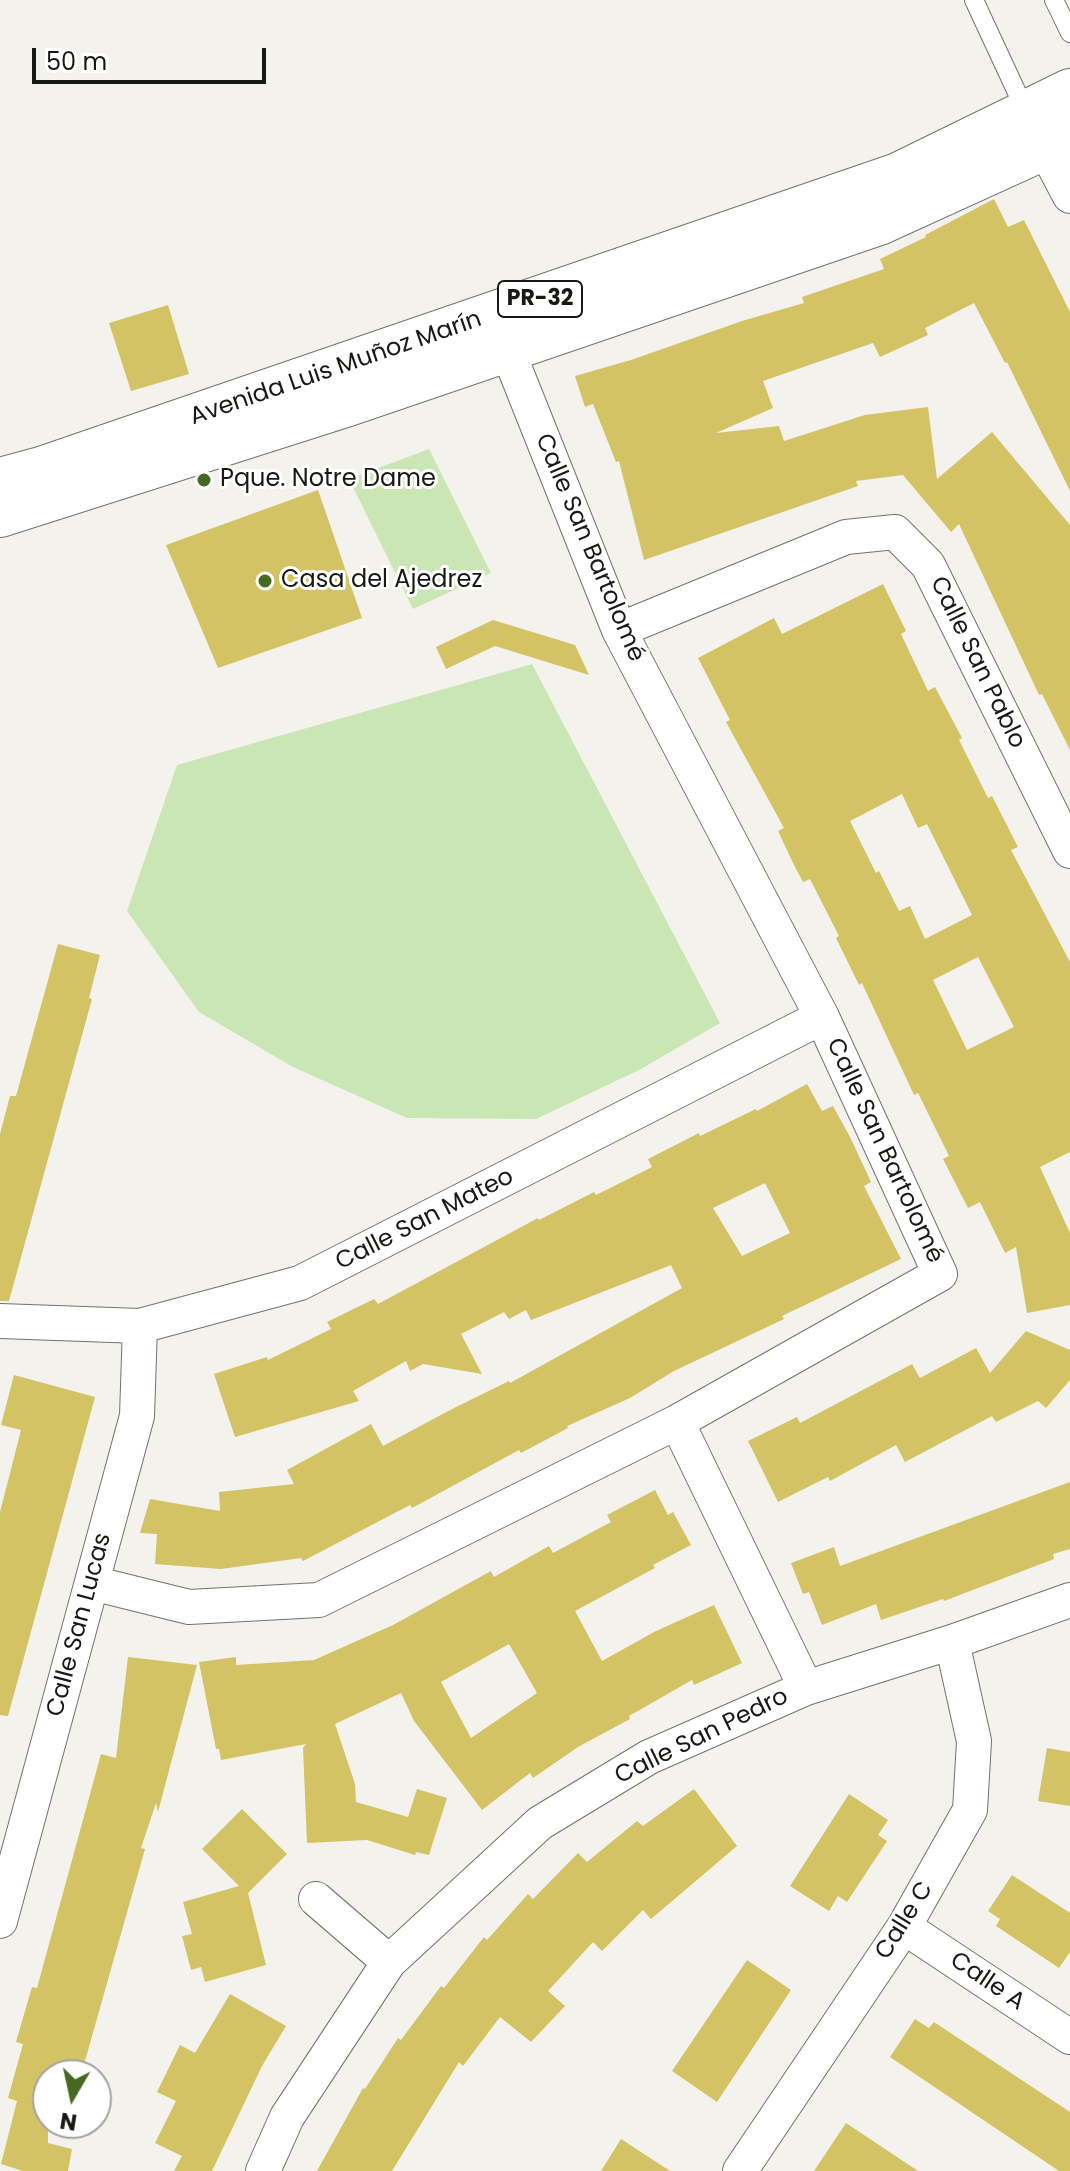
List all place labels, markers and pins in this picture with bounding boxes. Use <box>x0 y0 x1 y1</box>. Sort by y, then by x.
place label: Pque. Notre Dame <box>220 466 436 494</box>
marker: Pque. Notre Dame <box>195 471 213 489</box>
place label: Casa del Ajedrez <box>281 567 482 595</box>
marker: Casa del Ajedrez <box>256 572 274 590</box>

